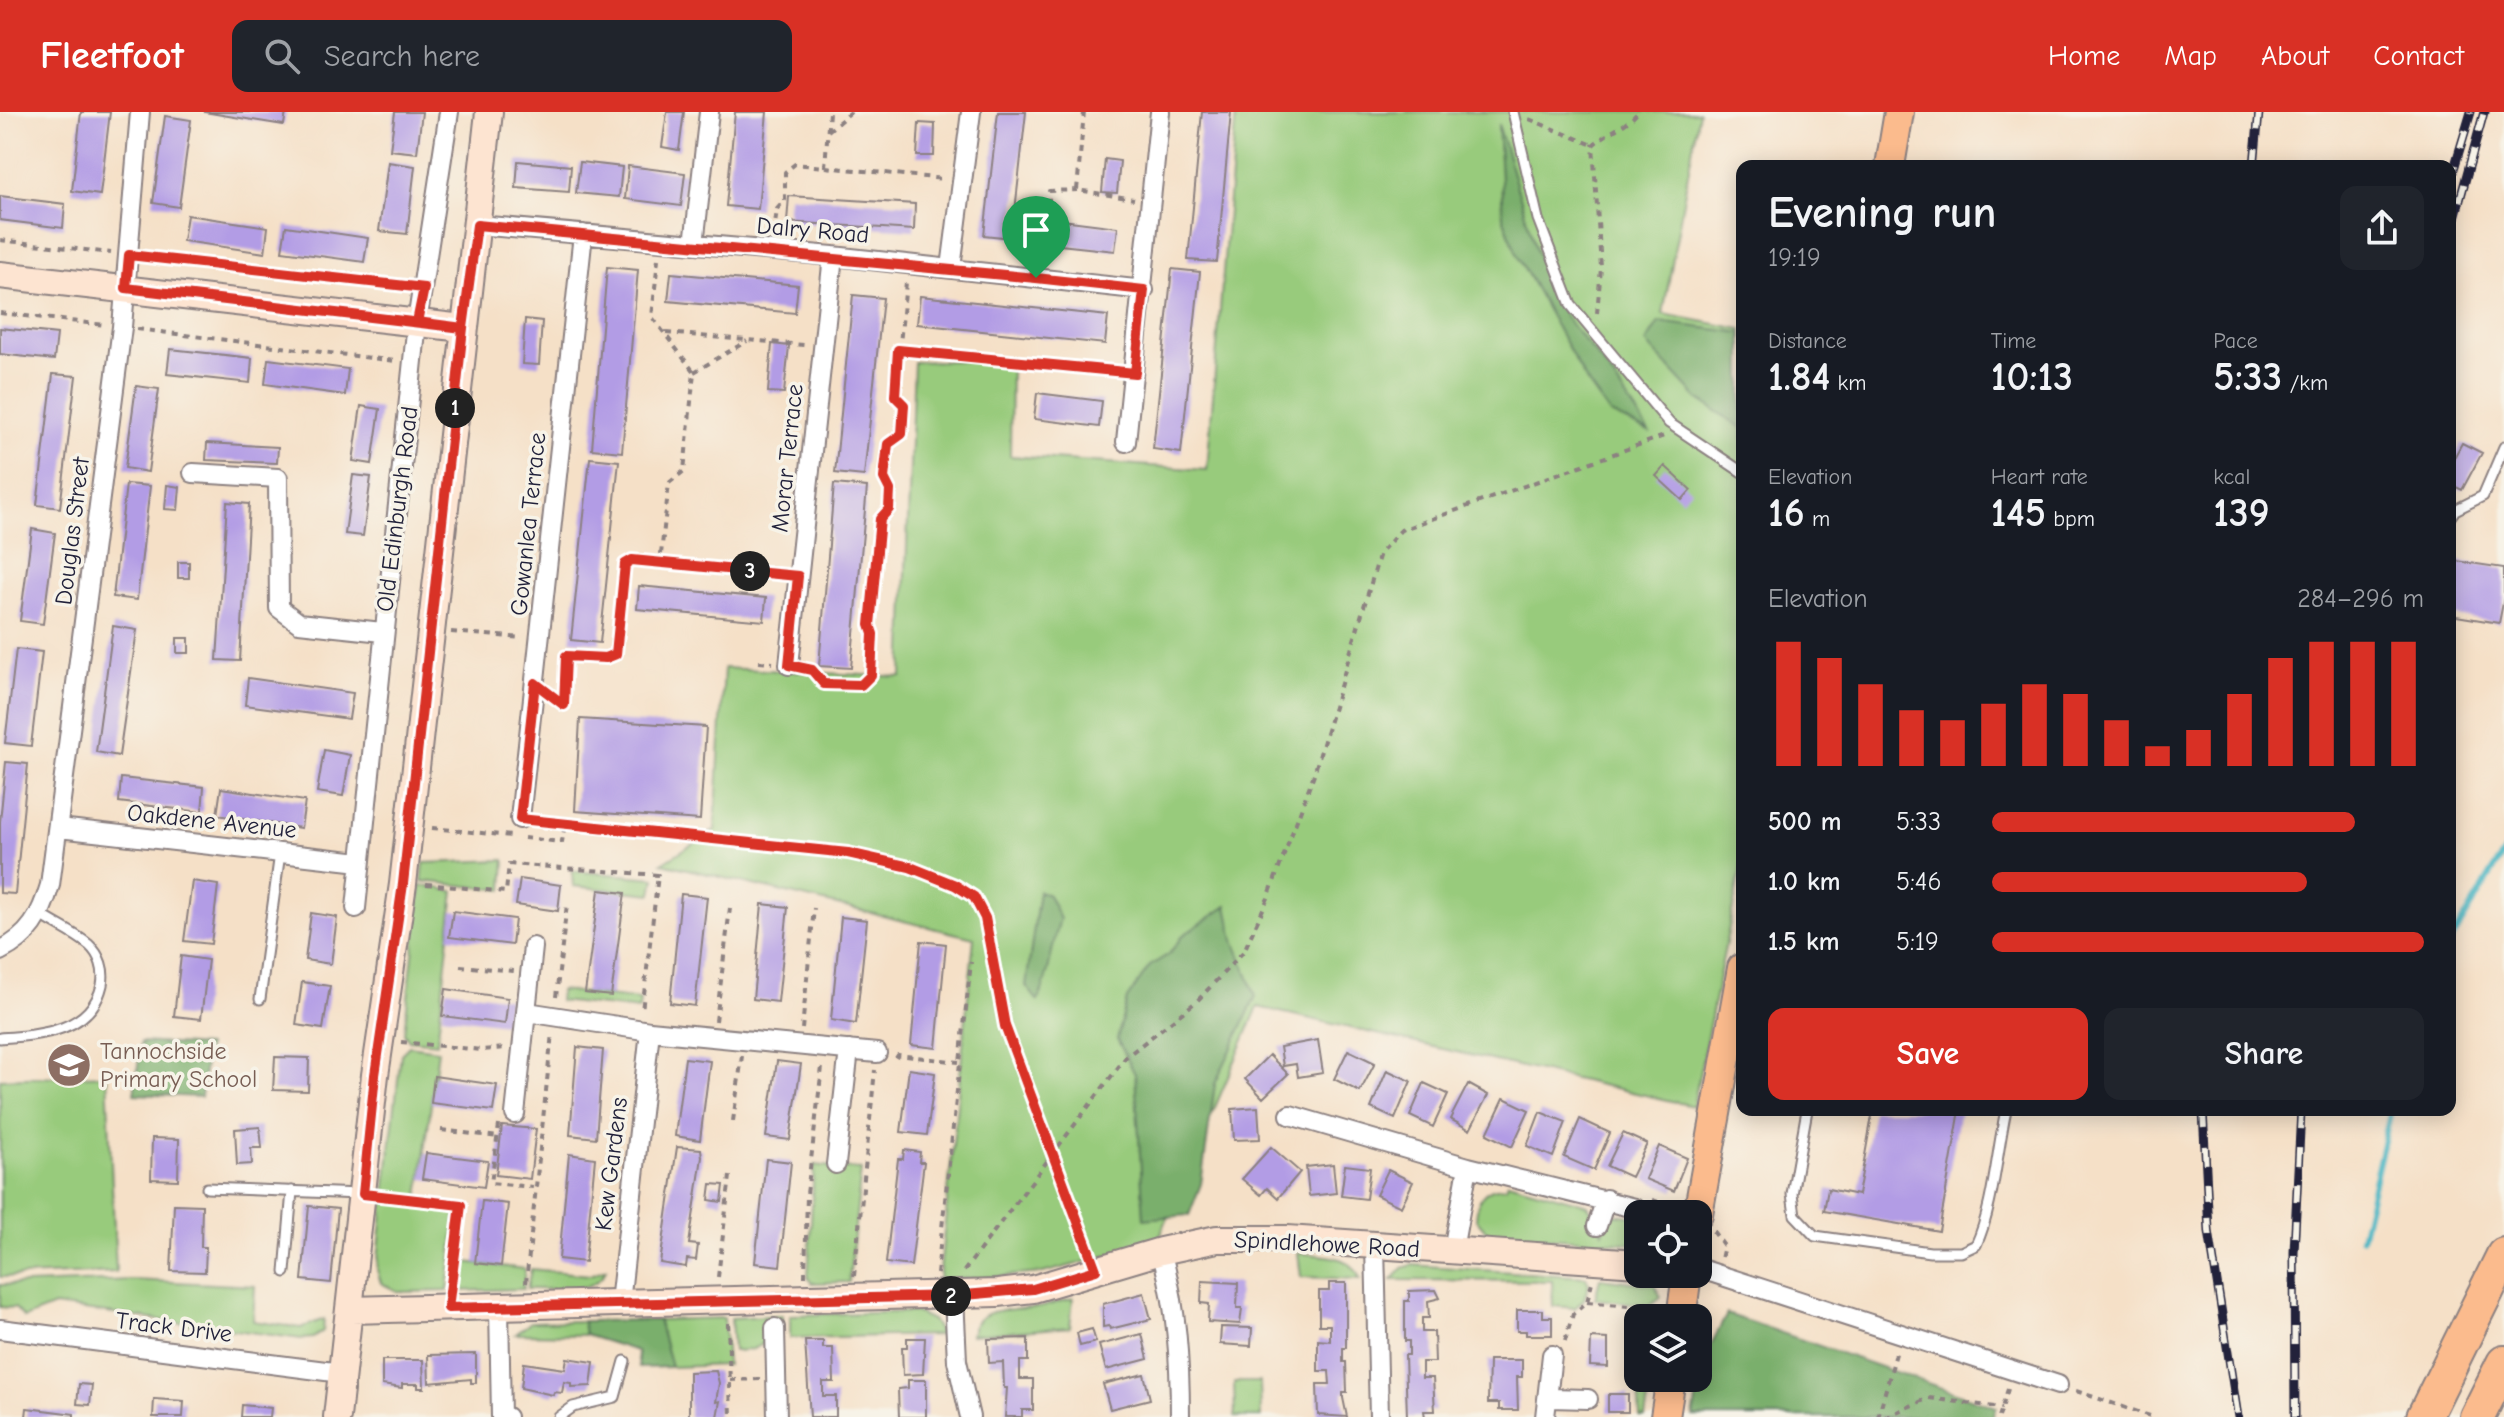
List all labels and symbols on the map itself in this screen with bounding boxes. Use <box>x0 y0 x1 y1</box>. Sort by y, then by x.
pin <box>1002 196 1070 278</box>
street label: Dalry Road <box>756 211 870 249</box>
street label: Morar Terrace <box>765 382 809 534</box>
pin: 1 <box>435 388 475 428</box>
street label: Old Edinburgh Road <box>371 405 423 613</box>
street label: Gowanlea Terrace <box>504 431 552 617</box>
street label: Douglas Street <box>49 454 95 606</box>
pin: 3 <box>730 551 770 591</box>
street label: Oakdene Avenue <box>126 798 298 844</box>
place label: Tannochside Primary School <box>100 1037 257 1093</box>
school or university icon: Tannochside Primary School <box>45 1041 93 1089</box>
street label: Kew Gardens <box>589 1096 633 1232</box>
street label: Spindlehowe Road <box>1233 1225 1421 1263</box>
pin: 2 <box>931 1276 971 1316</box>
street label: Track Drive <box>114 1306 234 1348</box>

